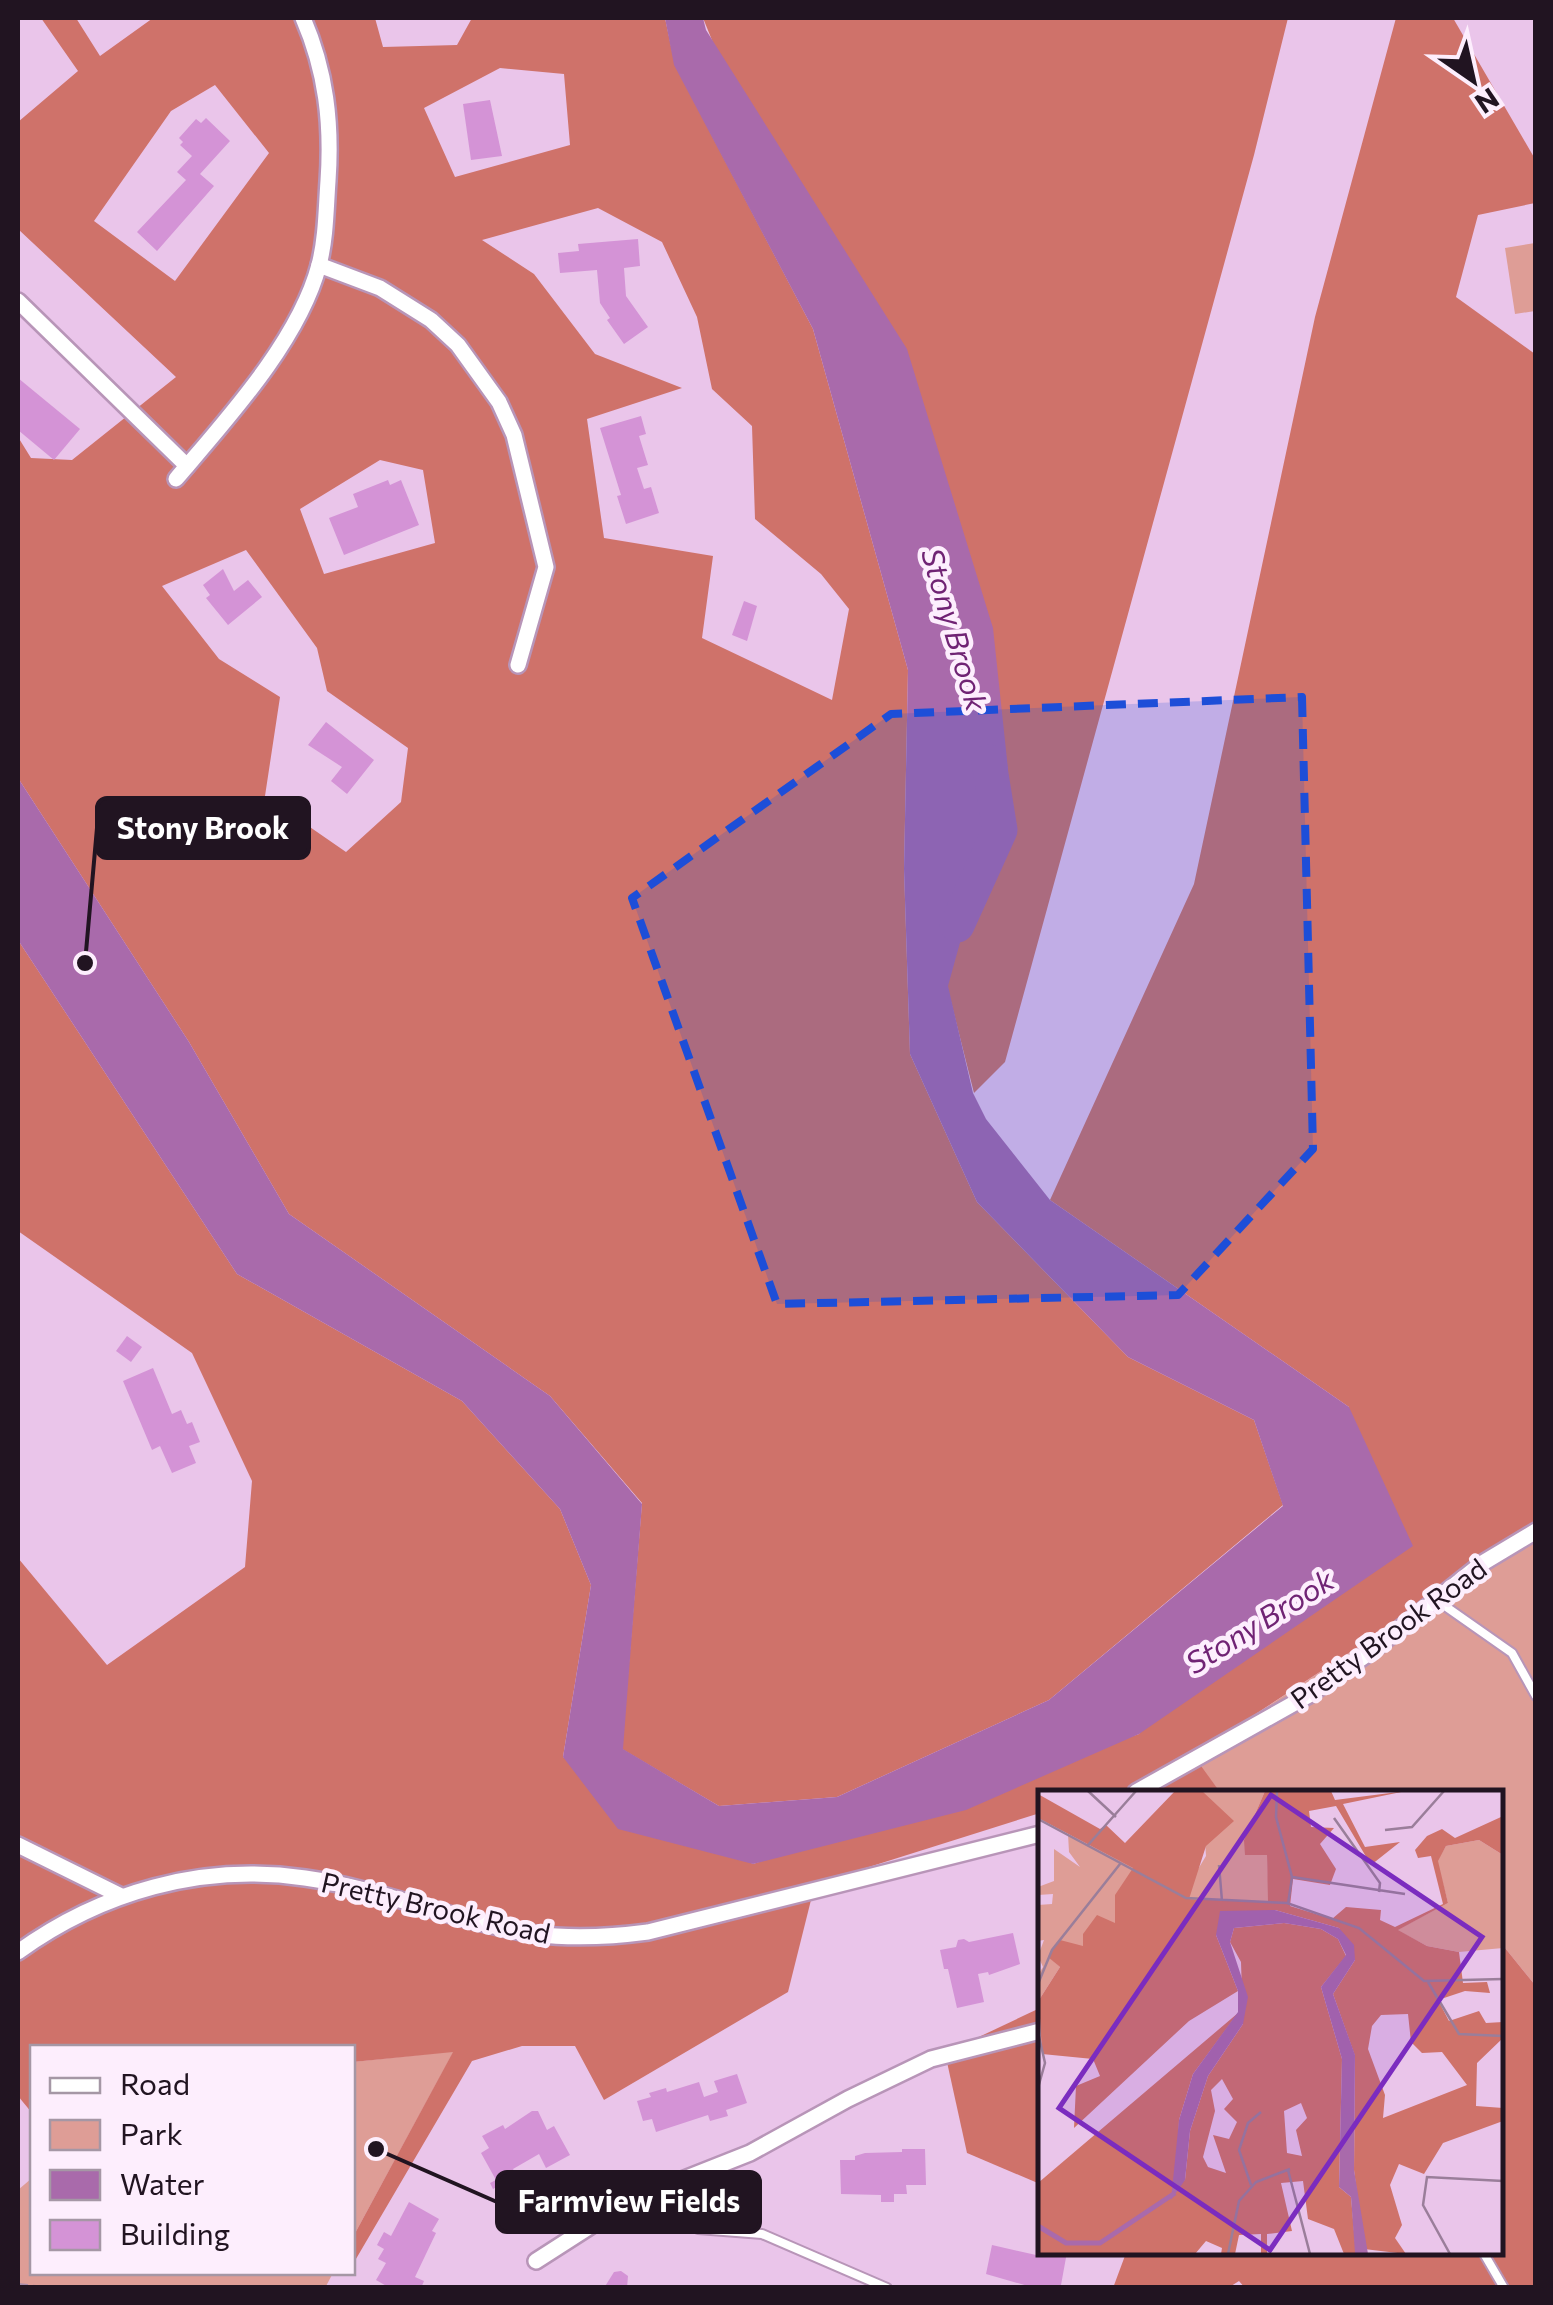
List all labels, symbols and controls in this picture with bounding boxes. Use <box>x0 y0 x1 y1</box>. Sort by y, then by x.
north arrow <box>1423 30 1523 130</box>
text: N <box>1469 82 1506 122</box>
water label: Stony Brook <box>915 543 997 716</box>
callout: Stony Brook <box>97 798 309 858</box>
text: Stony Brook <box>117 808 289 845</box>
street label: Pretty Brook Road <box>1283 1551 1493 1715</box>
water label: Stony Brook <box>1178 1559 1341 1680</box>
inset map <box>1038 1790 1503 2255</box>
street label: Pretty Brook Road <box>318 1864 554 1950</box>
legend <box>30 2045 355 2275</box>
text: Road <box>120 2064 190 2101</box>
text: Park <box>120 2114 183 2151</box>
text: Water <box>120 2164 205 2201</box>
callout: Farmview Fields <box>497 2172 760 2232</box>
text: Farmview Fields <box>518 2181 740 2218</box>
text: Building <box>120 2214 230 2251</box>

